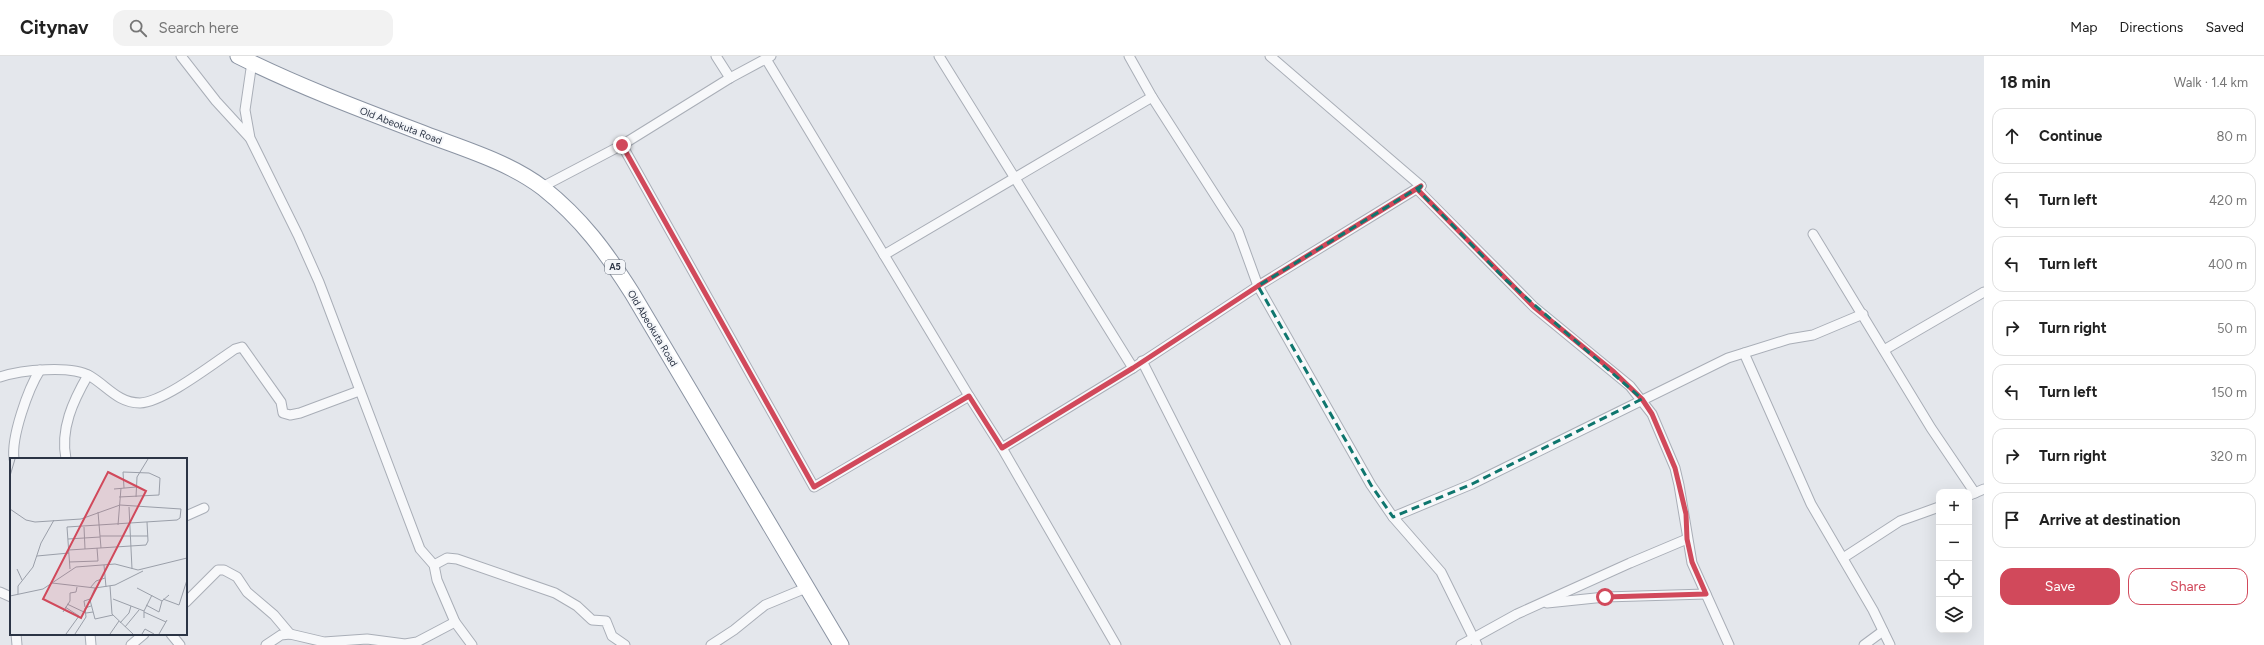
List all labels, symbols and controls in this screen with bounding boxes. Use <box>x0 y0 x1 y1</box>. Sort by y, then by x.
search box <box>113 10 393 46</box>
text: Citynav <box>20 16 89 39</box>
icon: search <box>127 17 149 39</box>
text: Search here <box>159 19 239 37</box>
text: Map <box>2070 19 2098 36</box>
text: Directions <box>2120 19 2183 36</box>
text: Saved <box>2205 19 2244 36</box>
text: 18 min <box>2000 72 2051 92</box>
text: Walk · 1.4 km <box>2174 75 2248 90</box>
street label: Old Abeokuta Road <box>358 104 444 147</box>
icon: ahead <box>2001 125 2023 147</box>
text: Continue <box>2039 127 2102 145</box>
text: 80 m <box>2216 129 2247 144</box>
route end <box>613 136 631 154</box>
icon: left <box>2001 189 2023 211</box>
text: Turn left <box>2039 191 2097 209</box>
text: 420 m <box>2209 193 2247 208</box>
icon: left <box>2001 253 2023 275</box>
text: Turn left <box>2039 255 2097 273</box>
text: 400 m <box>2208 257 2247 272</box>
road number: A5 <box>605 260 625 274</box>
street label: Old Abeokuta Road <box>625 288 681 369</box>
icon: right <box>2001 317 2023 339</box>
text: Turn right <box>2039 319 2107 337</box>
text: 50 m <box>2217 321 2247 336</box>
icon: left <box>2001 381 2023 403</box>
text: Turn left <box>2039 383 2097 401</box>
text: 150 m <box>2212 385 2247 400</box>
icon: right <box>2001 445 2023 467</box>
text: Turn right <box>2039 447 2107 465</box>
text: 320 m <box>2210 449 2247 464</box>
inset map <box>10 458 187 635</box>
map controls <box>1936 489 1972 633</box>
button: + <box>1936 489 1972 525</box>
icon: arrive <box>2001 509 2023 531</box>
text: Arrive at destination <box>2039 511 2180 529</box>
button: − <box>1936 525 1972 561</box>
button: locate <box>1936 561 1972 597</box>
button: Save <box>2000 568 2120 605</box>
button: Share <box>2128 568 2248 605</box>
route start <box>1596 588 1614 606</box>
button: layers <box>1936 597 1972 633</box>

